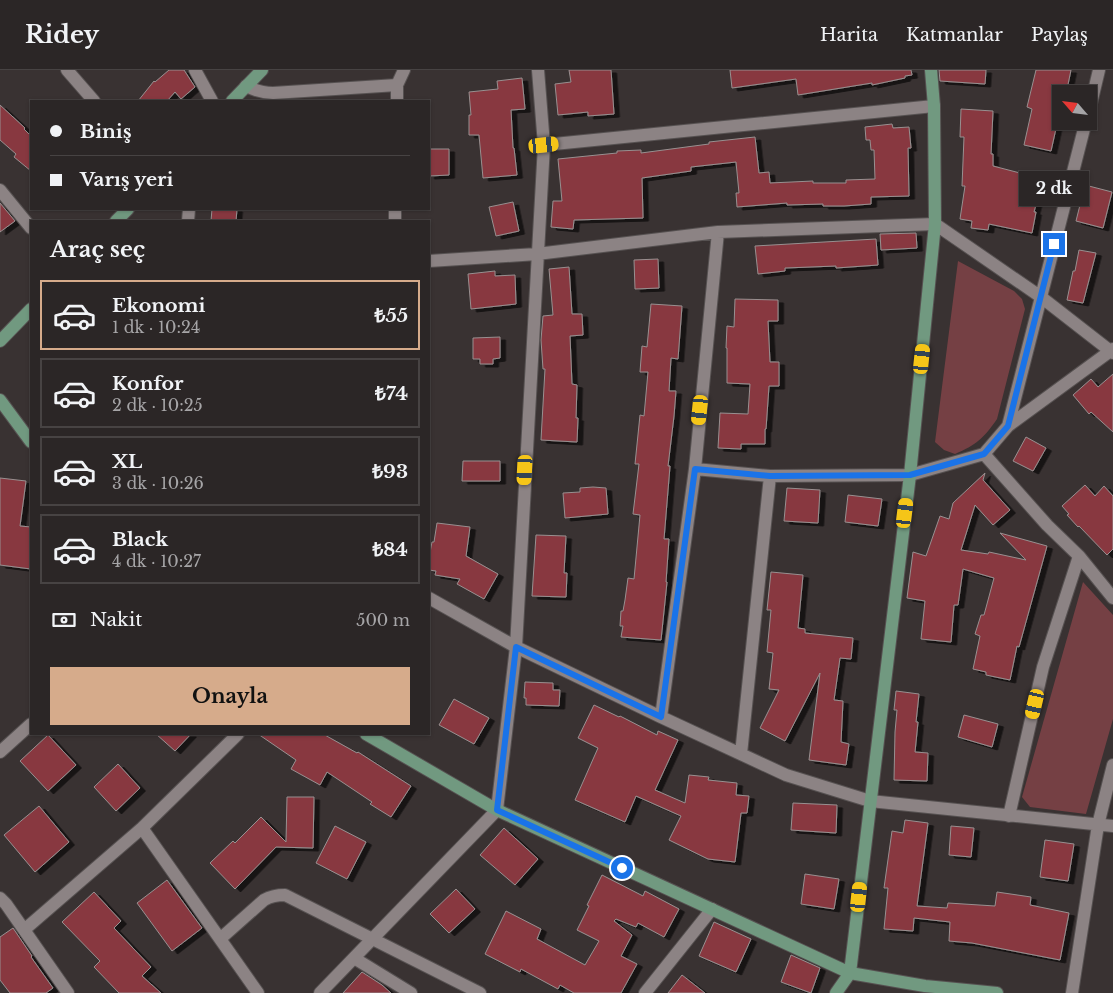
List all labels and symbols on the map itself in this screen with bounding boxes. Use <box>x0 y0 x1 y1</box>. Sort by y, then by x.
north arrow <box>1052 85 1098 130</box>
car <box>528 136 559 154</box>
callout: 2 dk <box>1019 171 1089 206</box>
route end <box>1043 233 1065 255</box>
car <box>912 343 931 375</box>
car <box>690 394 709 426</box>
car <box>516 455 533 485</box>
car <box>895 497 914 529</box>
car <box>1024 688 1045 720</box>
route start <box>611 857 633 879</box>
car <box>849 881 868 913</box>

